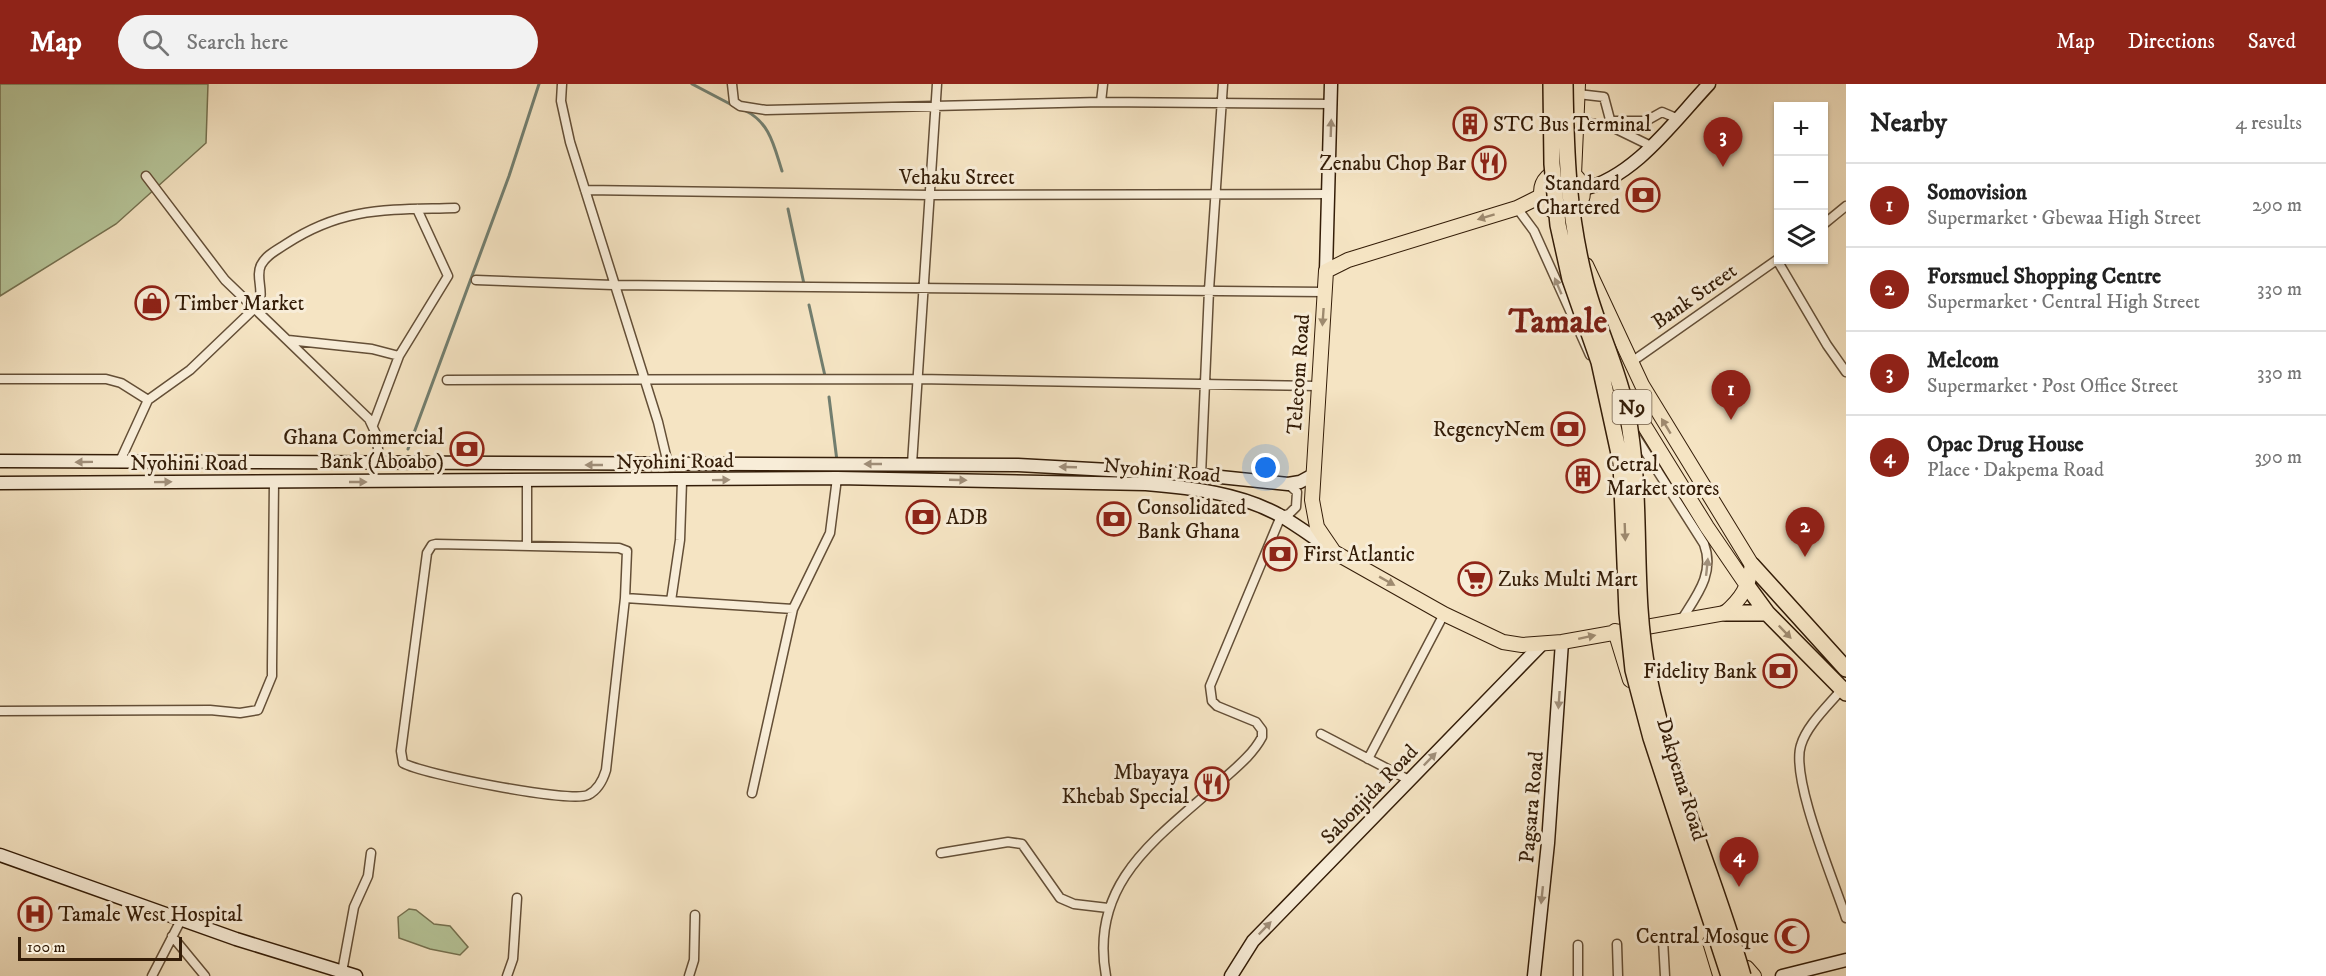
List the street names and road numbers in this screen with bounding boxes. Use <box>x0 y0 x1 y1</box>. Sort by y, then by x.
street label: Vehaku Street <box>898 165 1015 191</box>
street label: Bank Street <box>1647 258 1742 336</box>
street label: Telecom Road <box>1282 313 1316 435</box>
road number: N9 <box>1612 390 1652 424</box>
street label: Nyohini Road <box>616 448 735 476</box>
street label: Nyohini Road <box>130 451 248 477</box>
street label: Nyohini Road <box>1102 453 1222 489</box>
street label: Dakpema Road <box>1650 715 1712 844</box>
street label: Sabonjida Road <box>1316 739 1424 850</box>
street label: Pagsara Road <box>1514 750 1550 864</box>

